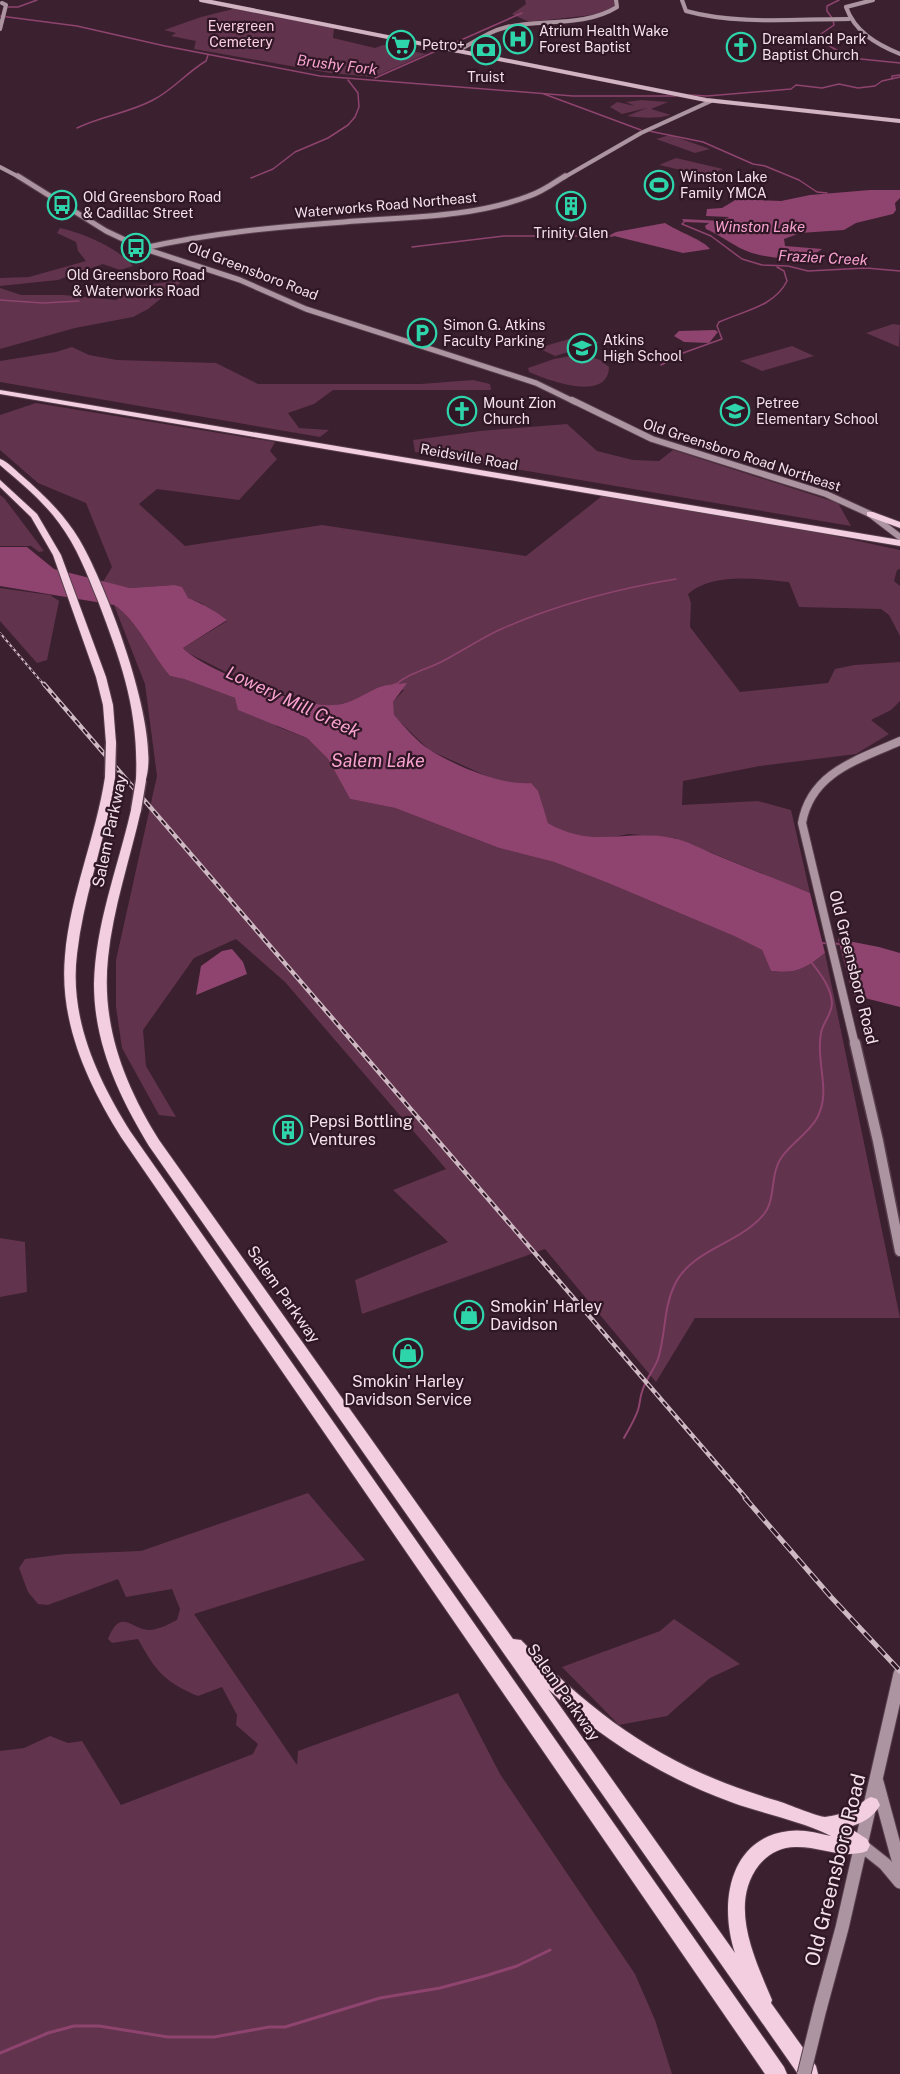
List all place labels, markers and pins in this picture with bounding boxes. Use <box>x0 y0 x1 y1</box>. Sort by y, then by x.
hospital icon: Atrium Health Wake Forest Baptist <box>502 23 534 55</box>
place label: Atrium Health Wake Forest Baptist <box>539 23 669 55</box>
supermarket icon: Petro+ <box>385 29 417 61</box>
church icon: Dreamland Park Baptist Church <box>725 31 757 63</box>
place label: Dreamland Park Baptist Church <box>762 31 866 63</box>
bank icon: Truist <box>470 34 502 66</box>
place label: Petro+ <box>422 37 465 53</box>
place label: Truist <box>467 69 505 85</box>
sports icon: Winston Lake Family YMCA <box>643 169 675 201</box>
place label: Winston Lake Family YMCA <box>680 169 768 201</box>
bus stop icon: Old Greensboro Road & Cadillac Street <box>46 189 78 221</box>
place label: Old Greensboro Road & Cadillac Street <box>83 189 221 221</box>
building icon: Trinity Glen <box>555 190 587 222</box>
place label: Trinity Glen <box>534 225 608 241</box>
bus stop icon: Old Greensboro Road & Waterworks Road <box>120 232 152 264</box>
place label: Old Greensboro Road & Waterworks Road <box>67 267 205 299</box>
parking icon: Simon G. Atkins Faculty Parking <box>406 317 438 349</box>
place label: Simon G. Atkins Faculty Parking <box>443 317 545 349</box>
school or university icon: Atkins High School <box>566 332 598 364</box>
place label: Atkins High School <box>603 332 682 364</box>
church icon: Mount Zion Church <box>446 395 478 427</box>
place label: Mount Zion Church <box>483 395 556 427</box>
school or university icon: Petree Elementary School <box>719 395 751 427</box>
place label: Petree Elementary School <box>756 395 879 427</box>
place label: Pepsi Bottling Ventures <box>309 1112 413 1149</box>
building icon: Pepsi Bottling Ventures <box>272 1114 304 1146</box>
place label: Smokin' Harley Davidson <box>490 1297 603 1334</box>
shop icon: Smokin' Harley Davidson <box>453 1299 485 1331</box>
shop icon: Smokin' Harley Davidson Service <box>392 1337 424 1369</box>
place label: Smokin' Harley Davidson Service <box>344 1372 472 1409</box>

